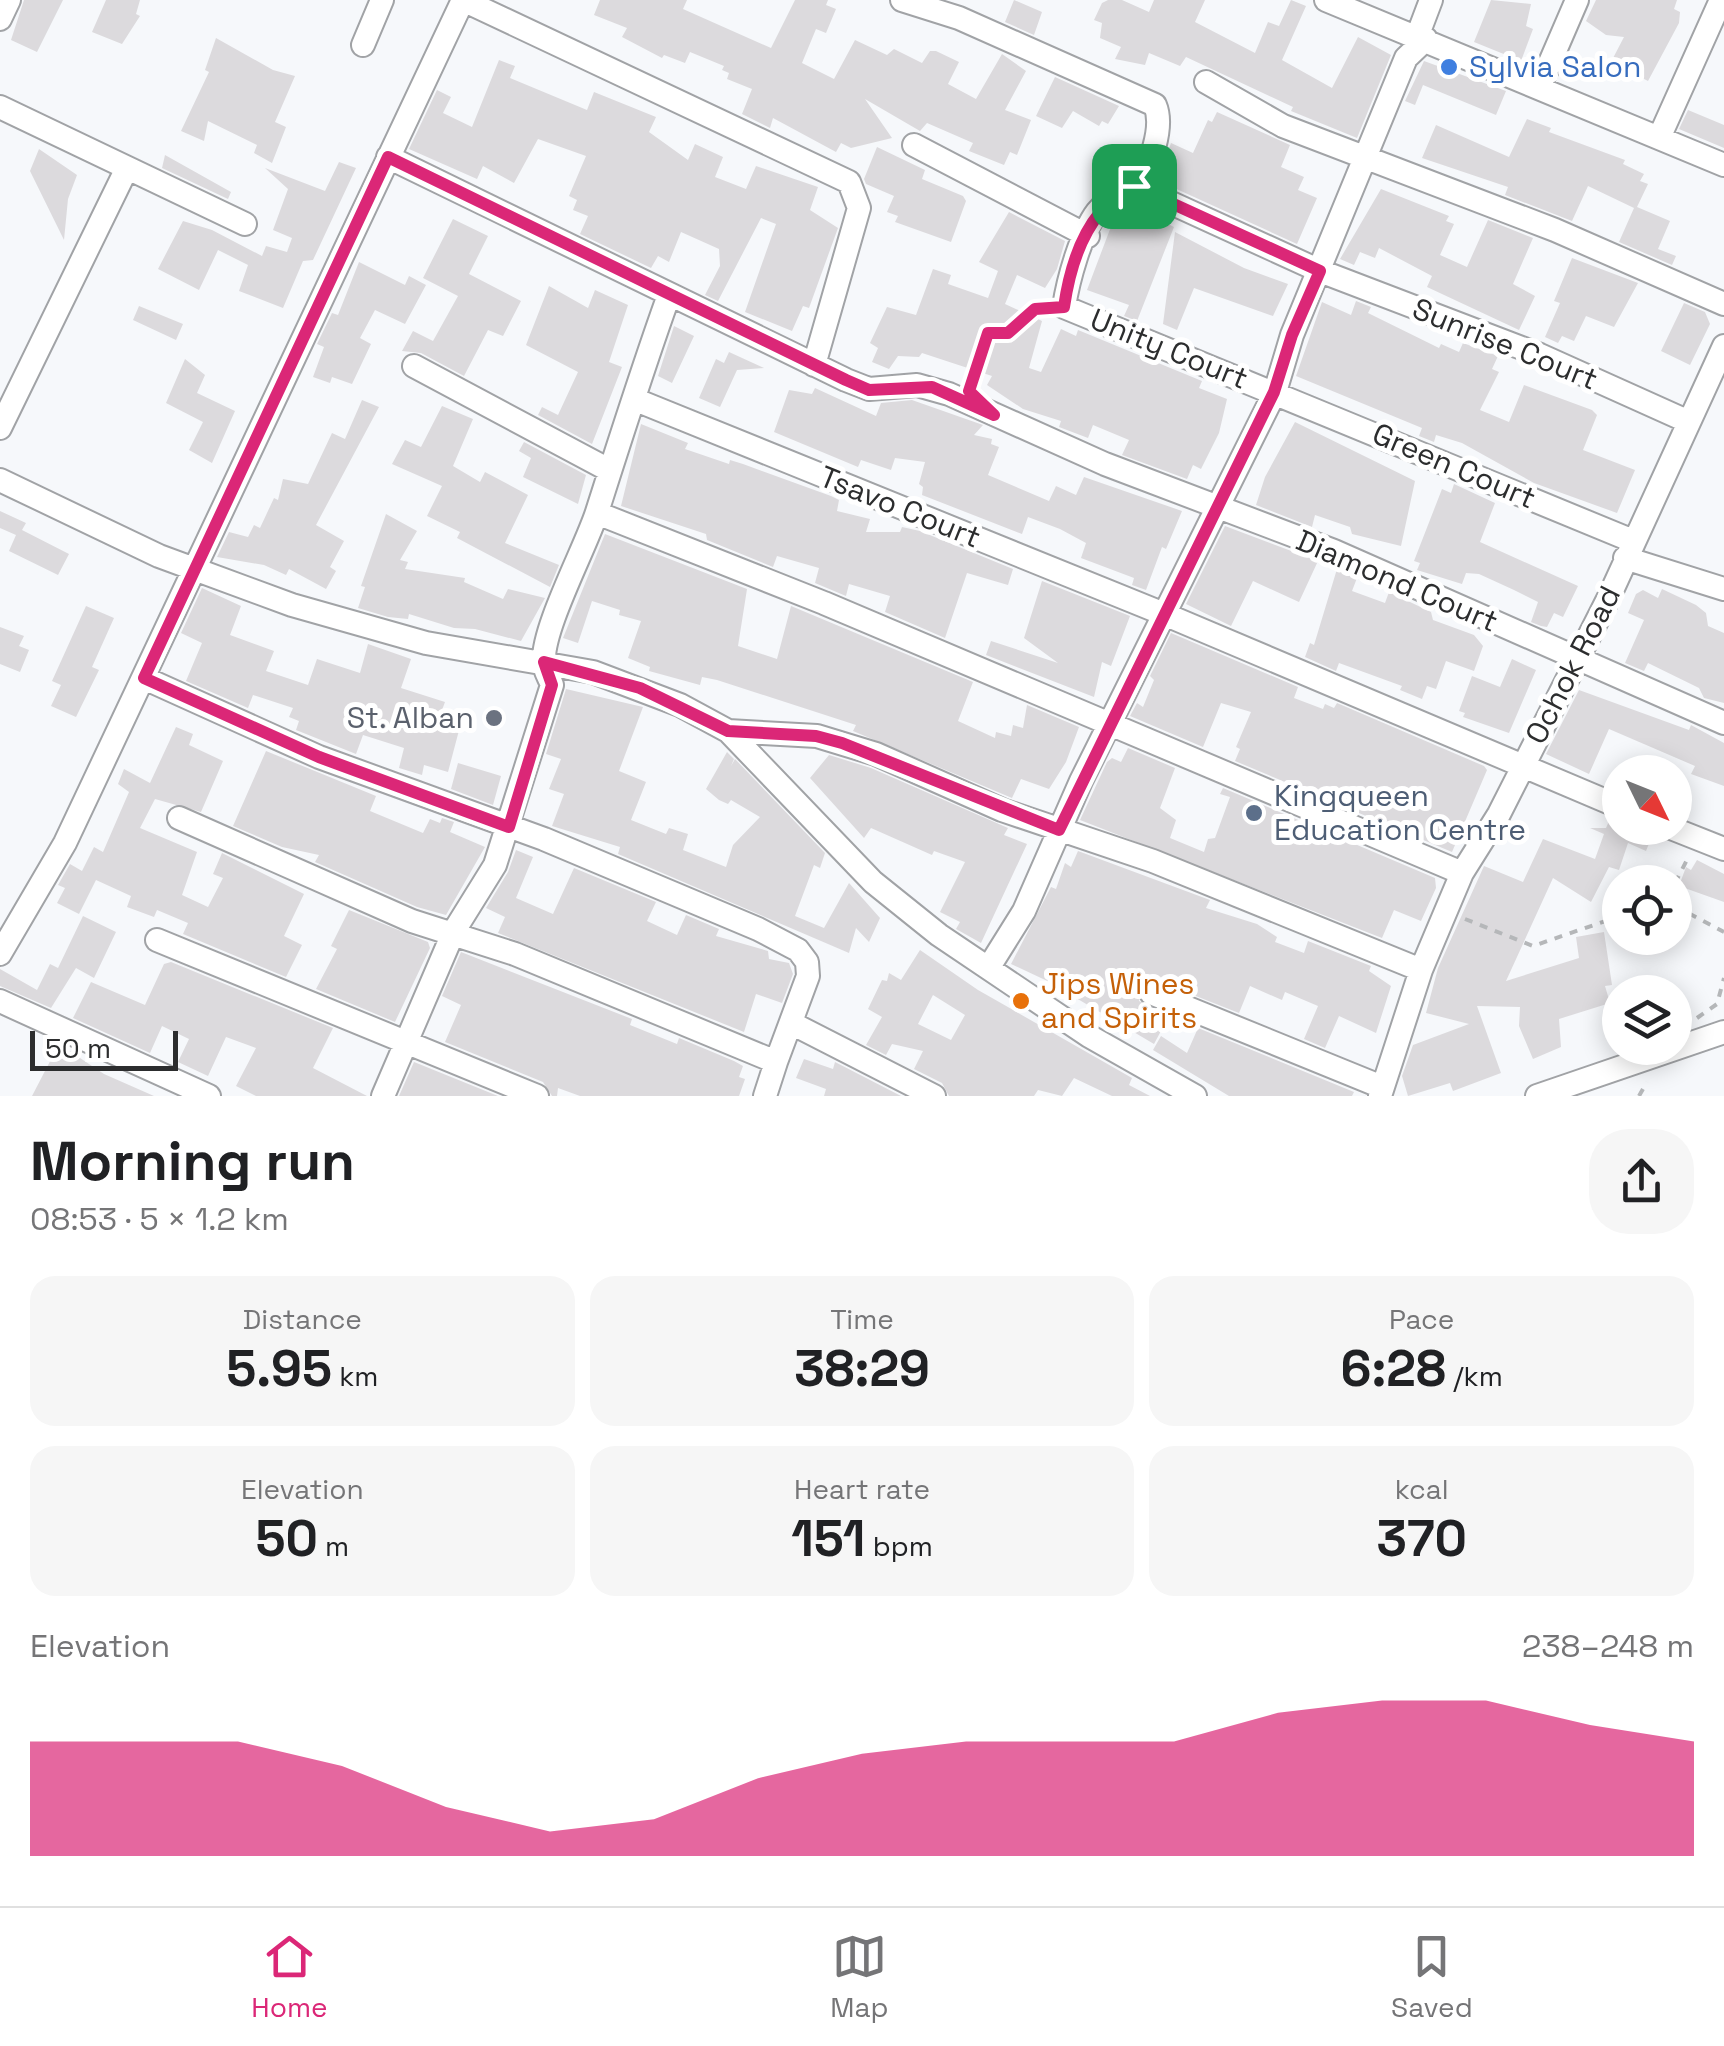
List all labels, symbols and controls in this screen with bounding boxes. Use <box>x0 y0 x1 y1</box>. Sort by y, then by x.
place label: Sylvia Salon <box>1469 47 1641 86</box>
marker: Sylvia Salon <box>1438 56 1460 78</box>
pin <box>1092 144 1177 229</box>
icon: arrive <box>1107 159 1162 214</box>
street label: Sunrise Court <box>1407 289 1604 398</box>
street label: Unity Court <box>1085 299 1254 398</box>
street label: Green Court <box>1367 414 1542 517</box>
street label: Tsavo Court <box>814 457 986 557</box>
street label: Diamond Court <box>1290 520 1504 641</box>
street label: Ochok Road <box>1516 579 1629 750</box>
place label: St. Alban <box>347 698 474 737</box>
marker: St. Alban <box>483 707 505 729</box>
north arrow <box>1602 755 1692 845</box>
map controls <box>1602 755 1692 1065</box>
place label: Kingqueen Education Centre <box>1274 776 1526 849</box>
marker: Kingqueen Education Centre <box>1243 802 1265 824</box>
button: locate <box>1602 865 1692 955</box>
place label: Jips Wines and Spirits <box>1041 964 1197 1037</box>
button: layers <box>1602 975 1692 1065</box>
marker: Jips Wines and Spirits <box>1010 990 1032 1012</box>
scale bar <box>30 1026 178 1070</box>
text: 50 m <box>45 1030 111 1066</box>
text: Morning run <box>30 1126 355 1196</box>
button: share <box>1589 1129 1694 1234</box>
text: 08:53 · 5 × 1.2 km <box>30 1199 289 1239</box>
text: Distance <box>243 1301 362 1337</box>
text: Time <box>830 1301 894 1337</box>
text: Pace <box>1389 1301 1454 1337</box>
text: 5.95 <box>226 1337 332 1401</box>
text: 38:29 <box>794 1337 930 1401</box>
text: 6:28 <box>1341 1337 1446 1401</box>
text: km <box>332 1358 378 1394</box>
text: /km <box>1446 1358 1503 1394</box>
text: Elevation <box>241 1471 364 1507</box>
text: Heart rate <box>794 1471 930 1507</box>
text: kcal <box>1395 1471 1449 1507</box>
text: 50 <box>255 1507 318 1571</box>
text: 151 <box>791 1507 865 1571</box>
text: 370 <box>1377 1507 1467 1571</box>
text: m <box>318 1528 349 1564</box>
text: bpm <box>865 1528 933 1564</box>
text: Elevation <box>30 1626 170 1666</box>
text: 238–248 m <box>1522 1626 1694 1666</box>
tab: Home <box>251 1929 328 2025</box>
tab: Map <box>830 1929 889 2025</box>
tab: Saved <box>1391 1929 1473 2025</box>

